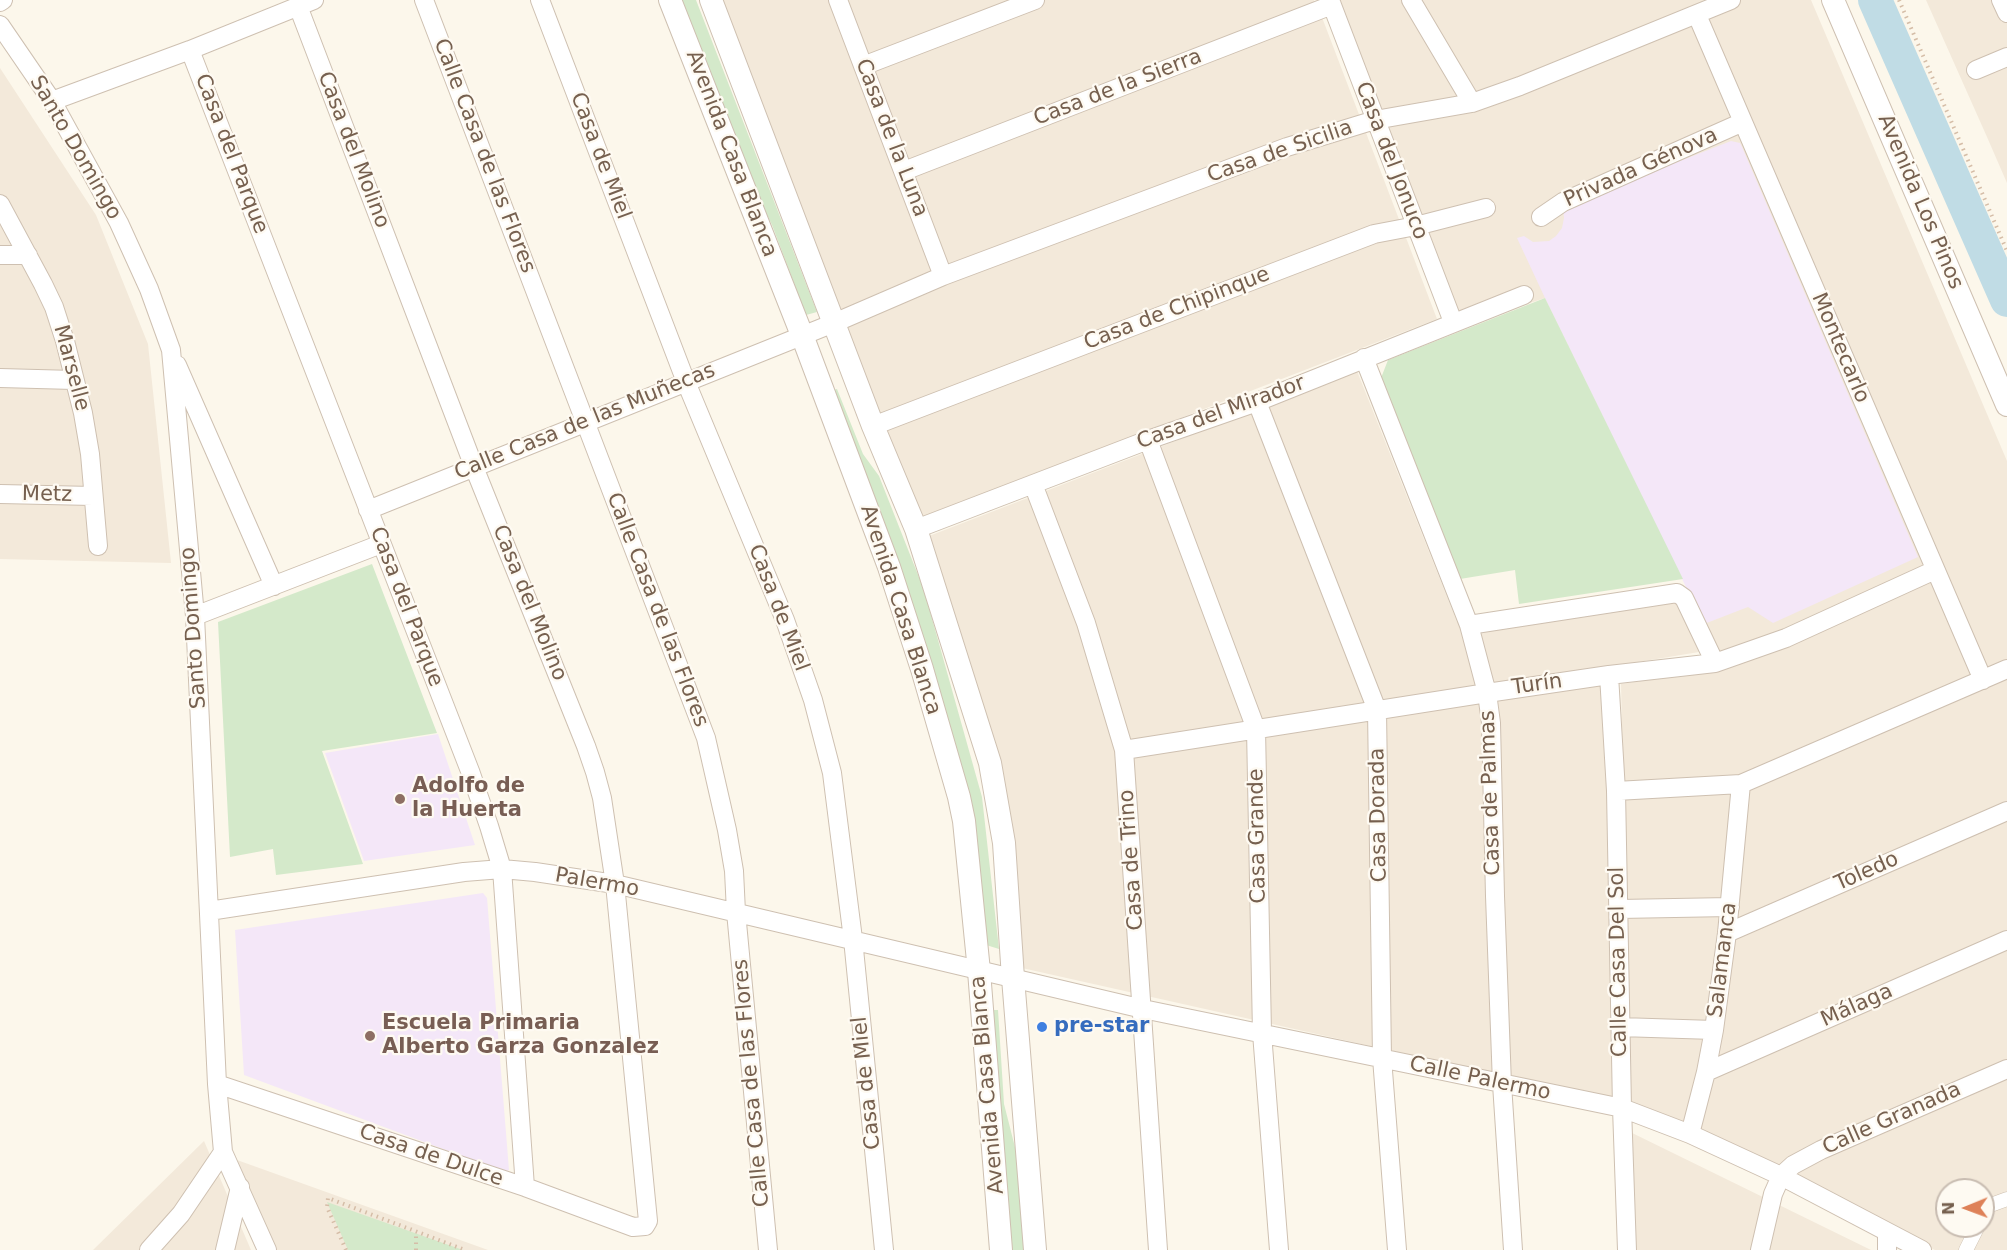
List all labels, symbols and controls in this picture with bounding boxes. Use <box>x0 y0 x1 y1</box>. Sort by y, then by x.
street label: Calle Casa de las Flores <box>428 35 540 277</box>
street label: Casa de la Sierra <box>1030 44 1206 132</box>
street label: Avenida Casa Blanca <box>680 47 782 261</box>
street label: Casa de la Luna <box>849 55 933 221</box>
street label: Casa del Molino <box>312 68 394 232</box>
street label: Casa del Parque <box>189 71 273 237</box>
street label: Santo Domingo <box>24 72 126 224</box>
street label: Casa del Jonuco <box>1349 79 1433 243</box>
street label: Casa de Miel <box>564 89 636 223</box>
street label: Avenida Los Pinos <box>1872 111 1968 293</box>
street label: Casa de Sicilia <box>1204 115 1356 189</box>
street label: Privada Génova <box>1560 123 1722 213</box>
street label: Casa de Chipinque <box>1081 262 1273 356</box>
street label: Montecarlo <box>1806 289 1874 407</box>
street label: Marselle <box>47 322 95 414</box>
street label: Calle Casa de las Muñecas <box>451 358 719 486</box>
street label: Casa del Mirador <box>1134 371 1308 455</box>
street label: Metz <box>22 482 72 508</box>
street label: Calle Casa de las Flores <box>601 489 713 731</box>
street label: Avenida Casa Blanca <box>854 502 946 718</box>
street label: Casa del Molino <box>486 522 572 684</box>
street label: Casa del Parque <box>364 524 448 690</box>
street label: Casa de Miel <box>742 541 814 675</box>
street label: Santo Domingo <box>176 546 212 710</box>
street label: Turín <box>1510 669 1564 701</box>
street label: Casa de Palmas <box>1476 710 1506 876</box>
street label: Casa Dorada <box>1365 747 1393 883</box>
street label: Casa Grande <box>1244 768 1272 904</box>
place label: Adolfo de la Huerta <box>412 774 525 824</box>
street label: Casa de Trino <box>1115 789 1149 931</box>
marker: Adolfo de la Huerta <box>393 792 407 806</box>
street label: Toledo <box>1831 847 1903 897</box>
street label: Palermo <box>553 863 641 903</box>
street label: Calle Casa Del Sol <box>1605 867 1633 1057</box>
street label: Salamanca <box>1703 901 1743 1019</box>
street label: Calle Casa de las Flores <box>729 958 775 1208</box>
street label: Avenida Casa Blanca <box>966 975 1010 1195</box>
street label: Málaga <box>1817 979 1897 1033</box>
place label: Escuela Primaria Alberto Garza Gonzalez <box>382 1011 659 1061</box>
place label: pre-star <box>1054 1014 1149 1040</box>
street label: Casa de Miel <box>847 1015 887 1151</box>
marker: pre-star <box>1035 1020 1049 1034</box>
marker: Escuela Primaria Alberto Garza Gonzalez <box>363 1029 377 1043</box>
street label: Calle Palermo <box>1407 1052 1553 1106</box>
street label: Calle Granada <box>1819 1077 1965 1161</box>
street label: Casa de Dulce <box>356 1120 506 1192</box>
north arrow <box>1935 1178 1995 1238</box>
text: N <box>1939 1201 1958 1215</box>

